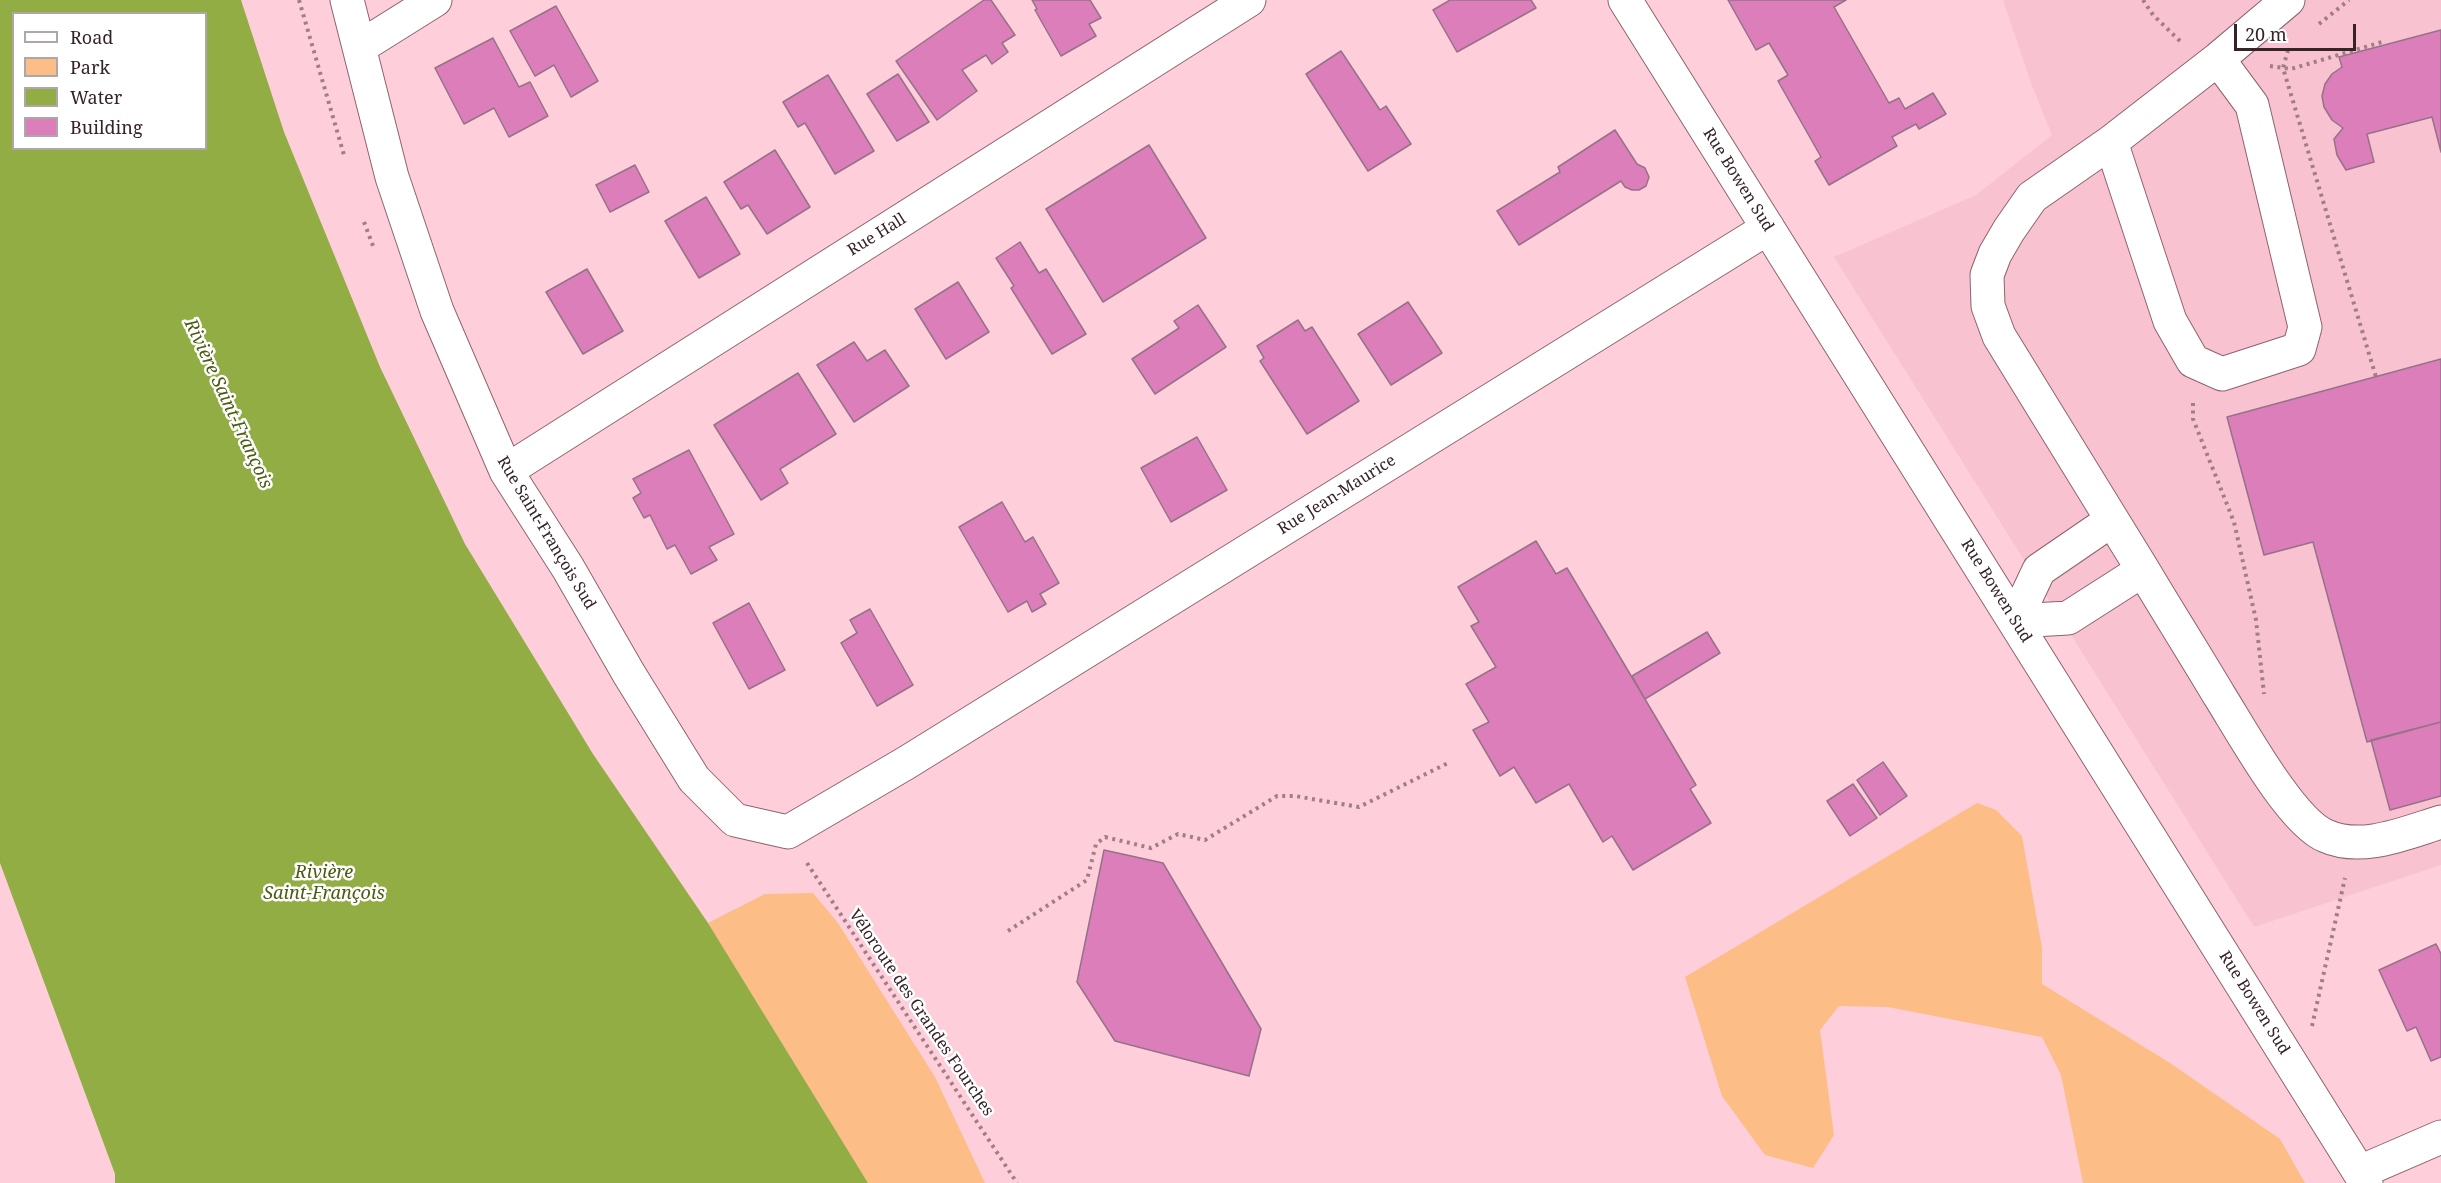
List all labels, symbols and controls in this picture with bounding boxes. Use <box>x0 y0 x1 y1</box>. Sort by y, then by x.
legend <box>12 12 207 150</box>
scale bar <box>2237 12 2358 50</box>
text: 20 m <box>2245 22 2287 46</box>
text: Road <box>70 25 113 49</box>
text: Park <box>70 55 110 79</box>
text: Water <box>70 85 122 109</box>
text: Building <box>70 115 143 139</box>
street label: Rue Bowen Sud <box>1698 125 1778 235</box>
street label: Rue Hall <box>844 210 910 260</box>
water label: Rivière Saint-François <box>179 316 277 492</box>
street label: Rue Jean-Maurice <box>1275 451 1399 539</box>
street label: Rue Saint-François Sud <box>493 453 599 613</box>
street label: Rue Bowen Sud <box>1956 536 2036 646</box>
water label: Rivière Saint-François <box>263 862 385 904</box>
street label: Véloroute des Grandes Fourches <box>845 906 997 1120</box>
street label: Rue Bowen Sud <box>2214 948 2294 1058</box>

